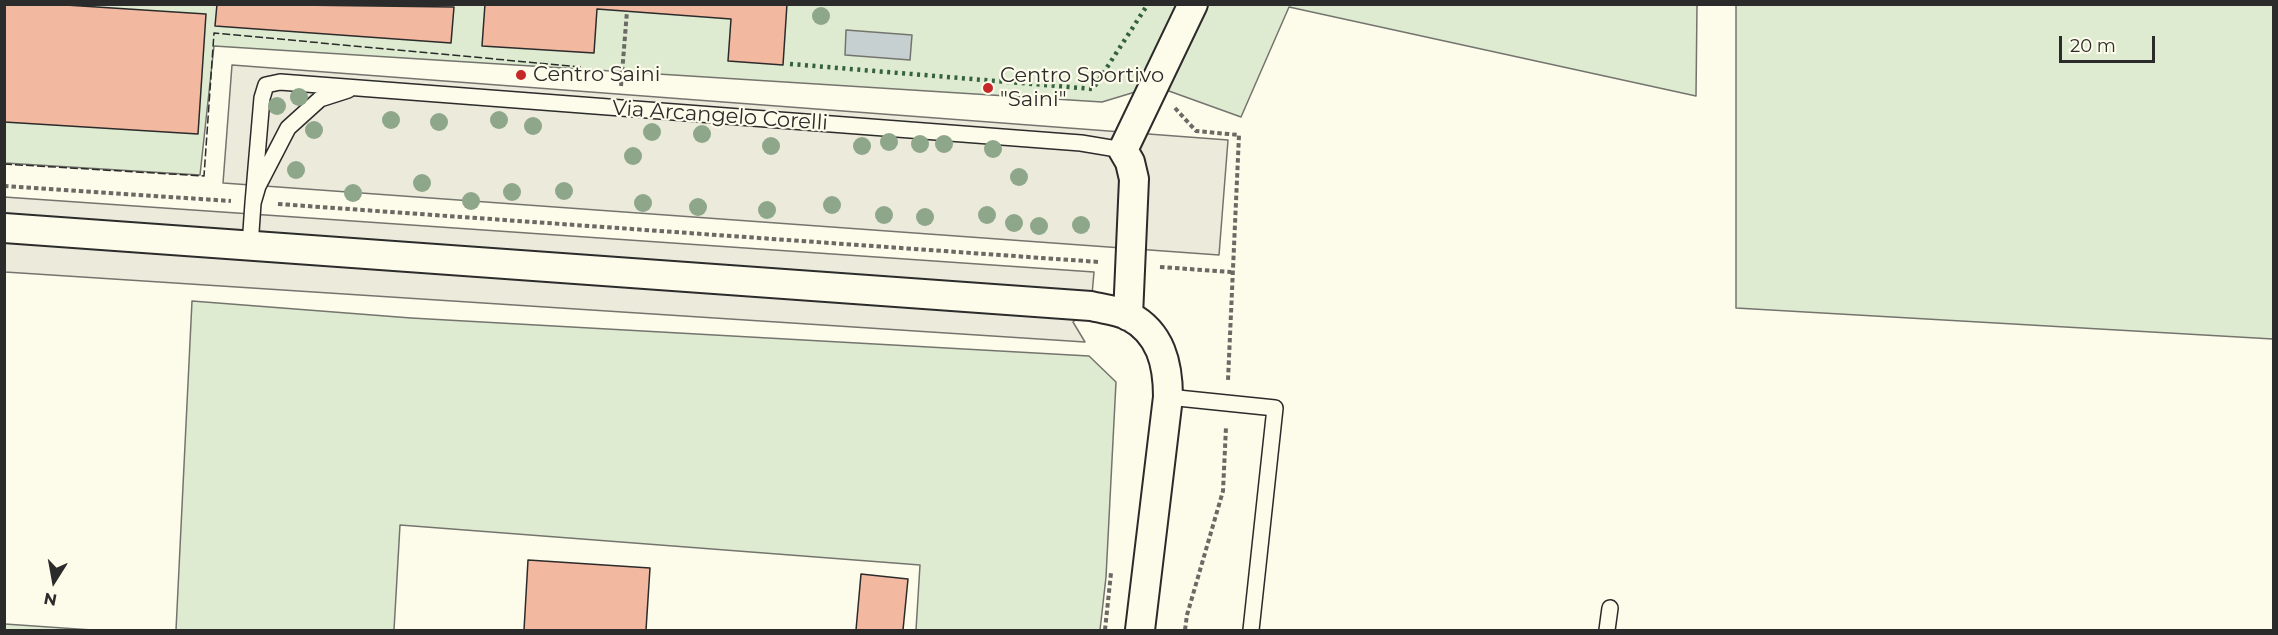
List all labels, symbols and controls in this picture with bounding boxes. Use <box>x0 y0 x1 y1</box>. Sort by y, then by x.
scale bar <box>2062 24 2158 62</box>
text: 20 m <box>2070 35 2116 57</box>
place label: Centro Saini <box>533 62 660 88</box>
place label: Centro Sportivo "Saini" <box>1000 63 1164 113</box>
marker: Centro Saini <box>514 68 528 82</box>
marker: Centro Sportivo "Saini" <box>981 81 995 95</box>
street label: Via Arcangelo Corelli <box>611 96 829 136</box>
north arrow <box>24 551 84 611</box>
text: N <box>42 589 59 610</box>

